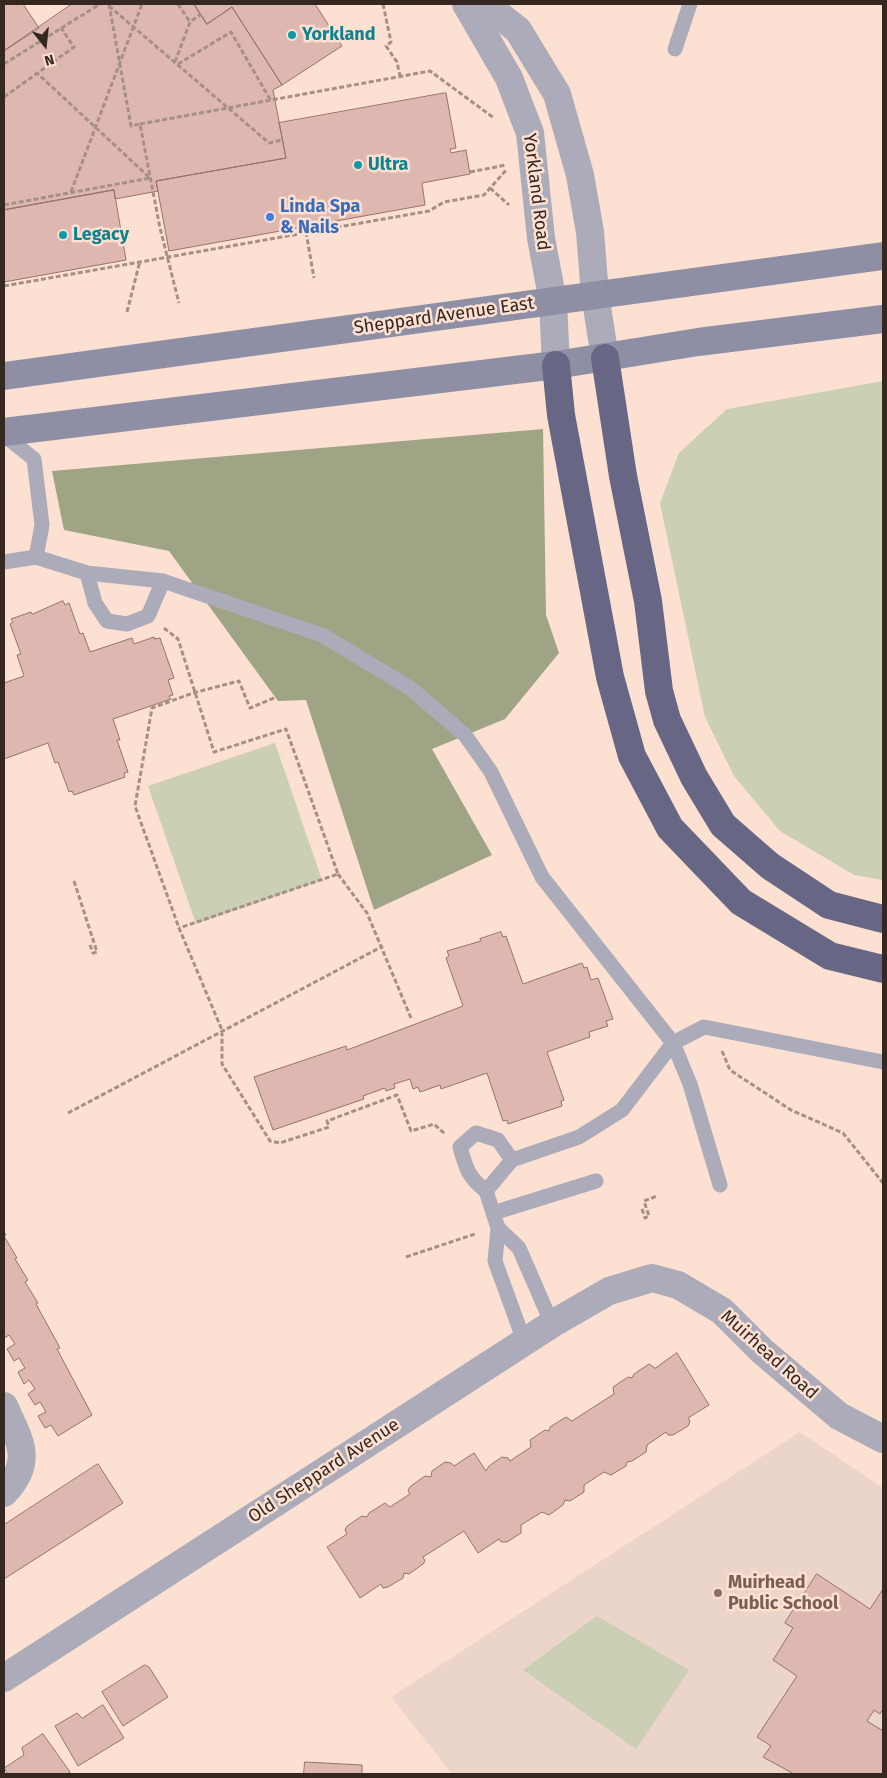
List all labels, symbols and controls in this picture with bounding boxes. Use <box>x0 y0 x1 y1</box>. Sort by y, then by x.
north arrow <box>20 20 70 70</box>
place label: Yorkland <box>302 24 375 46</box>
marker: Yorkland <box>286 29 298 41</box>
text: N <box>42 50 56 69</box>
street label: Yorkland Road <box>518 132 554 252</box>
place label: Ultra <box>368 154 408 176</box>
marker: Ultra <box>352 159 364 171</box>
place label: Linda Spa & Nails <box>280 196 360 238</box>
marker: Linda Spa & Nails <box>264 211 276 223</box>
place label: Legacy <box>73 224 129 246</box>
marker: Legacy <box>57 229 69 241</box>
street label: Sheppard Avenue East <box>353 293 535 339</box>
street label: Muirhead Road <box>716 1306 822 1404</box>
street label: Old Sheppard Avenue <box>244 1414 404 1528</box>
place label: Muirhead Public School <box>728 1572 838 1615</box>
marker: Muirhead Public School <box>712 1587 724 1599</box>

